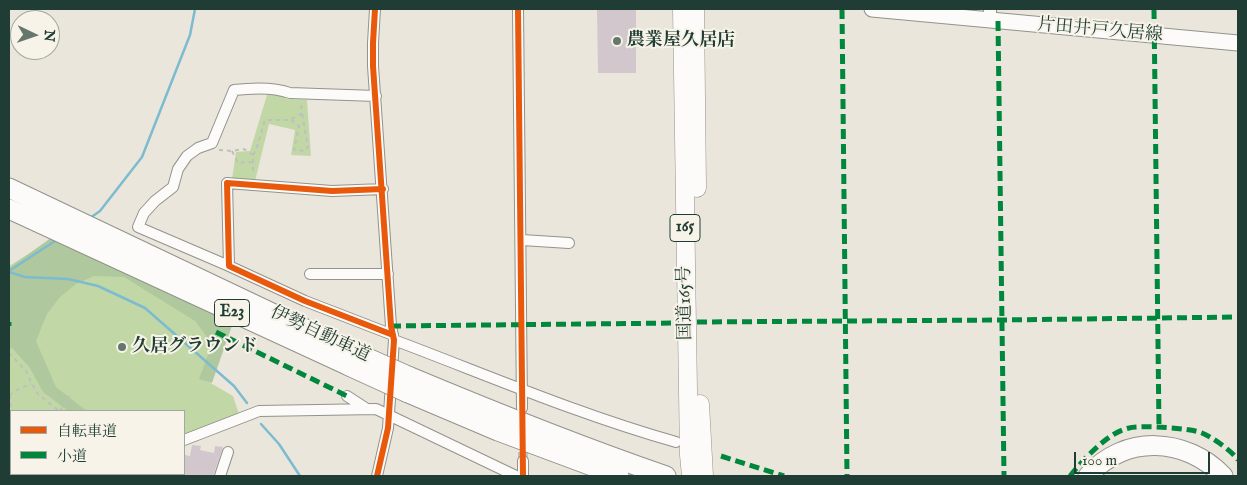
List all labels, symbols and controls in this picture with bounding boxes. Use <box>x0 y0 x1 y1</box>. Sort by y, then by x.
north arrow <box>10 10 60 60</box>
street label: 片田井戸久居線 <box>1036 15 1164 47</box>
text: N <box>40 29 58 42</box>
place label: 農業屋久居店 <box>627 30 735 52</box>
marker: 農業屋久居店 <box>611 35 623 47</box>
road number: 165 <box>670 214 700 242</box>
street label: 国道165号 <box>675 265 697 341</box>
road number: E23 <box>214 300 250 326</box>
street label: 伊勢自動車道 <box>266 302 374 368</box>
place label: 久居グラウンド <box>132 336 258 358</box>
marker: 久居グラウンド <box>116 341 128 353</box>
legend <box>10 410 185 475</box>
text: 自転車道 <box>57 422 117 441</box>
scale bar <box>1077 442 1213 474</box>
text: 小道 <box>57 447 87 466</box>
text: 100 m <box>1082 451 1117 470</box>

